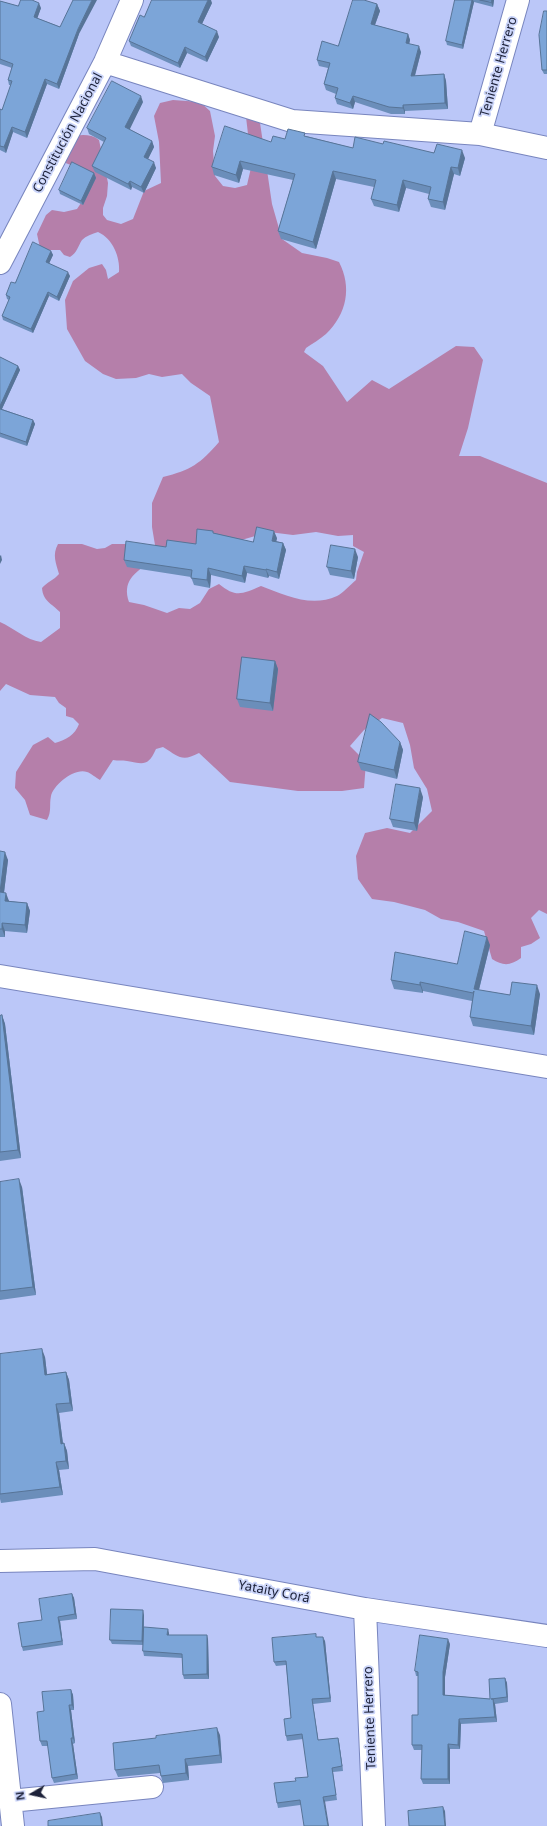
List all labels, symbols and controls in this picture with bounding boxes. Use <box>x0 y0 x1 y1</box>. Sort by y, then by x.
street label: Teniente Herrero <box>477 15 521 119</box>
street label: Constitución Nacional <box>30 70 106 196</box>
street label: Yataity Corá <box>237 1577 311 1607</box>
street label: Teniente Herrero <box>360 1666 380 1770</box>
north arrow <box>12 1774 52 1814</box>
text: N <box>12 1790 28 1802</box>

